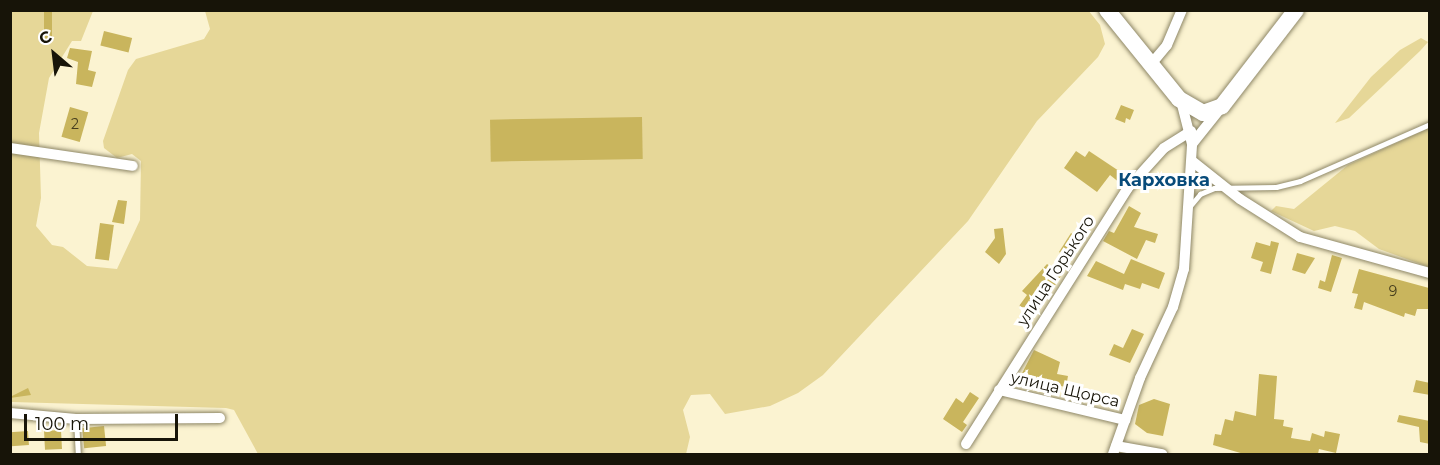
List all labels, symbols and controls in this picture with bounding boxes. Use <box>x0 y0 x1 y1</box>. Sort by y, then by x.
north arrow <box>24 24 84 84</box>
text: С <box>36 27 55 49</box>
house number: 2 <box>71 116 79 132</box>
district label: Карховка <box>1118 169 1210 191</box>
street label: улица Горького <box>1013 212 1099 330</box>
house number: 9 <box>1389 283 1397 299</box>
street label: улица Щорса <box>1009 368 1121 412</box>
scale bar <box>27 402 182 440</box>
text: 100 m <box>35 413 89 435</box>

